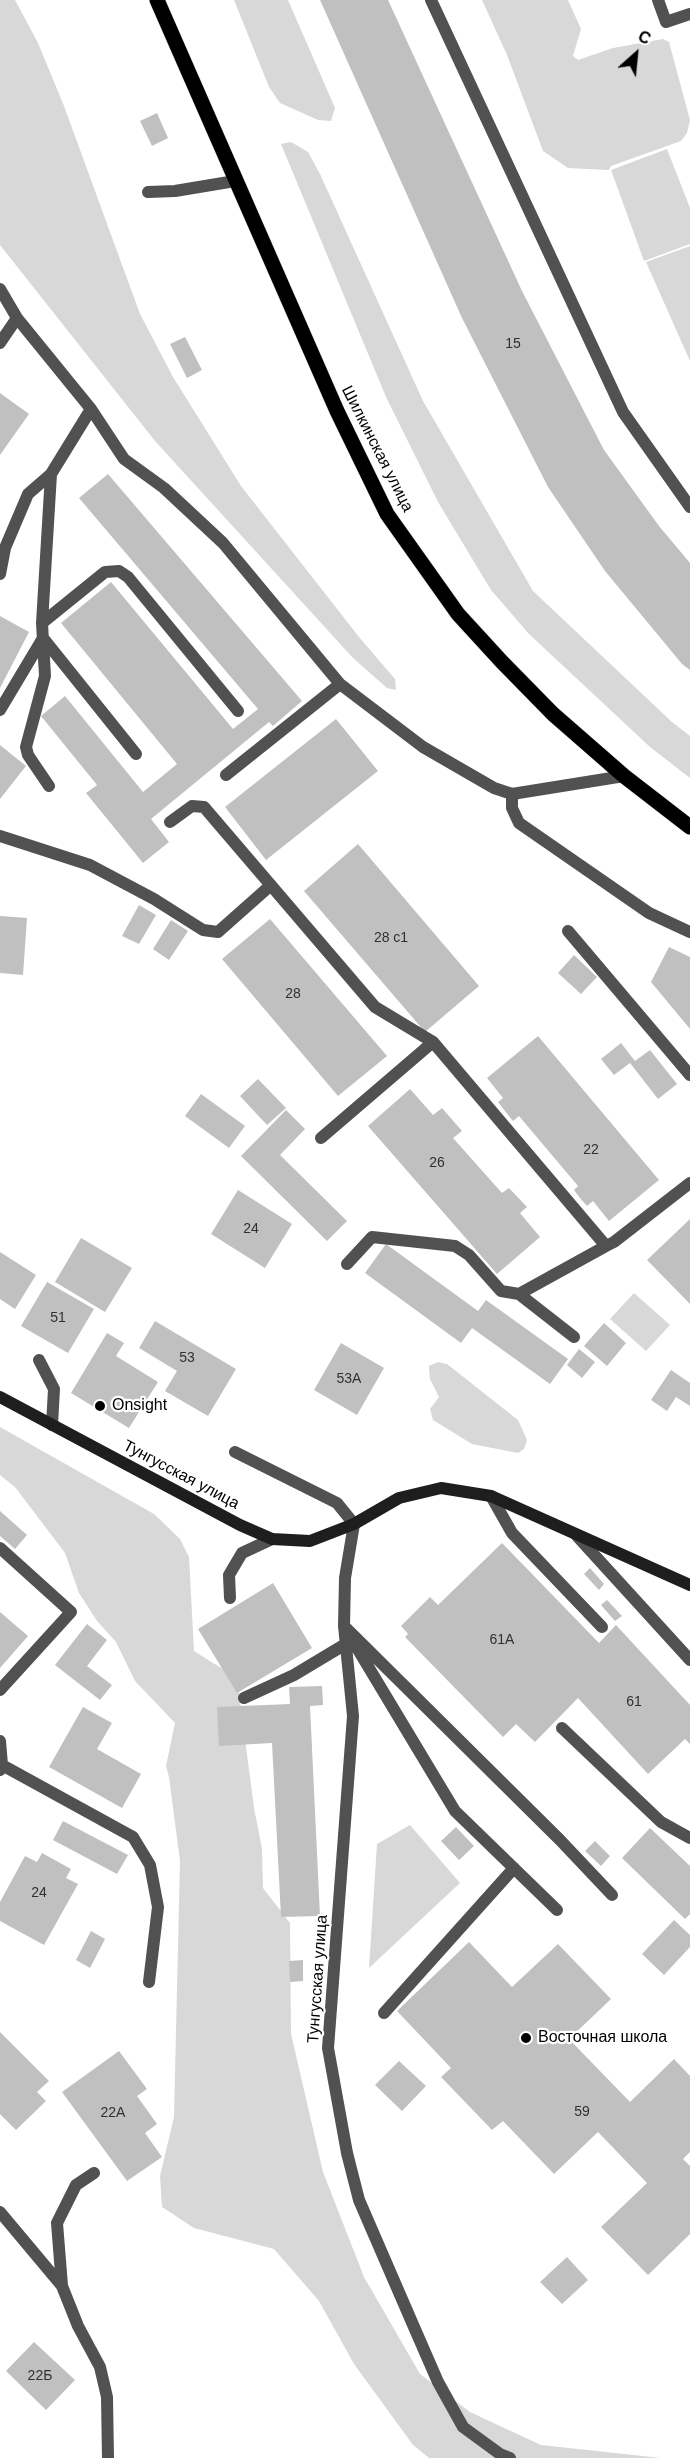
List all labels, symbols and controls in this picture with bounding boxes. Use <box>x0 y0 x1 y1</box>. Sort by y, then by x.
north arrow <box>606 24 666 84</box>
text: С <box>635 27 653 48</box>
house number: 15 <box>505 336 521 352</box>
street label: Шилкинская улица <box>337 383 417 515</box>
house number: 28 с1 <box>374 930 408 946</box>
house number: 28 <box>285 986 301 1002</box>
house number: 22 <box>583 1142 599 1158</box>
house number: 26 <box>429 1155 445 1171</box>
house number: 24 <box>243 1221 259 1237</box>
house number: 51 <box>50 1310 66 1326</box>
house number: 53 <box>179 1350 195 1366</box>
house number: 53А <box>337 1371 361 1387</box>
place label: Onsight <box>112 1396 167 1416</box>
marker: Onsight <box>93 1399 107 1413</box>
street label: Тунгусская улица <box>120 1436 242 1514</box>
house number: 61А <box>490 1632 514 1648</box>
house number: 61 <box>626 1694 642 1710</box>
house number: 24 <box>31 1885 47 1901</box>
street label: Тунгусская улица <box>304 1914 332 2044</box>
place label: Восточная школа <box>538 2028 667 2048</box>
marker: Восточная школа <box>519 2031 533 2045</box>
house number: 59 <box>574 2104 590 2120</box>
house number: 22А <box>101 2105 125 2121</box>
house number: 22Б <box>28 2368 52 2384</box>

